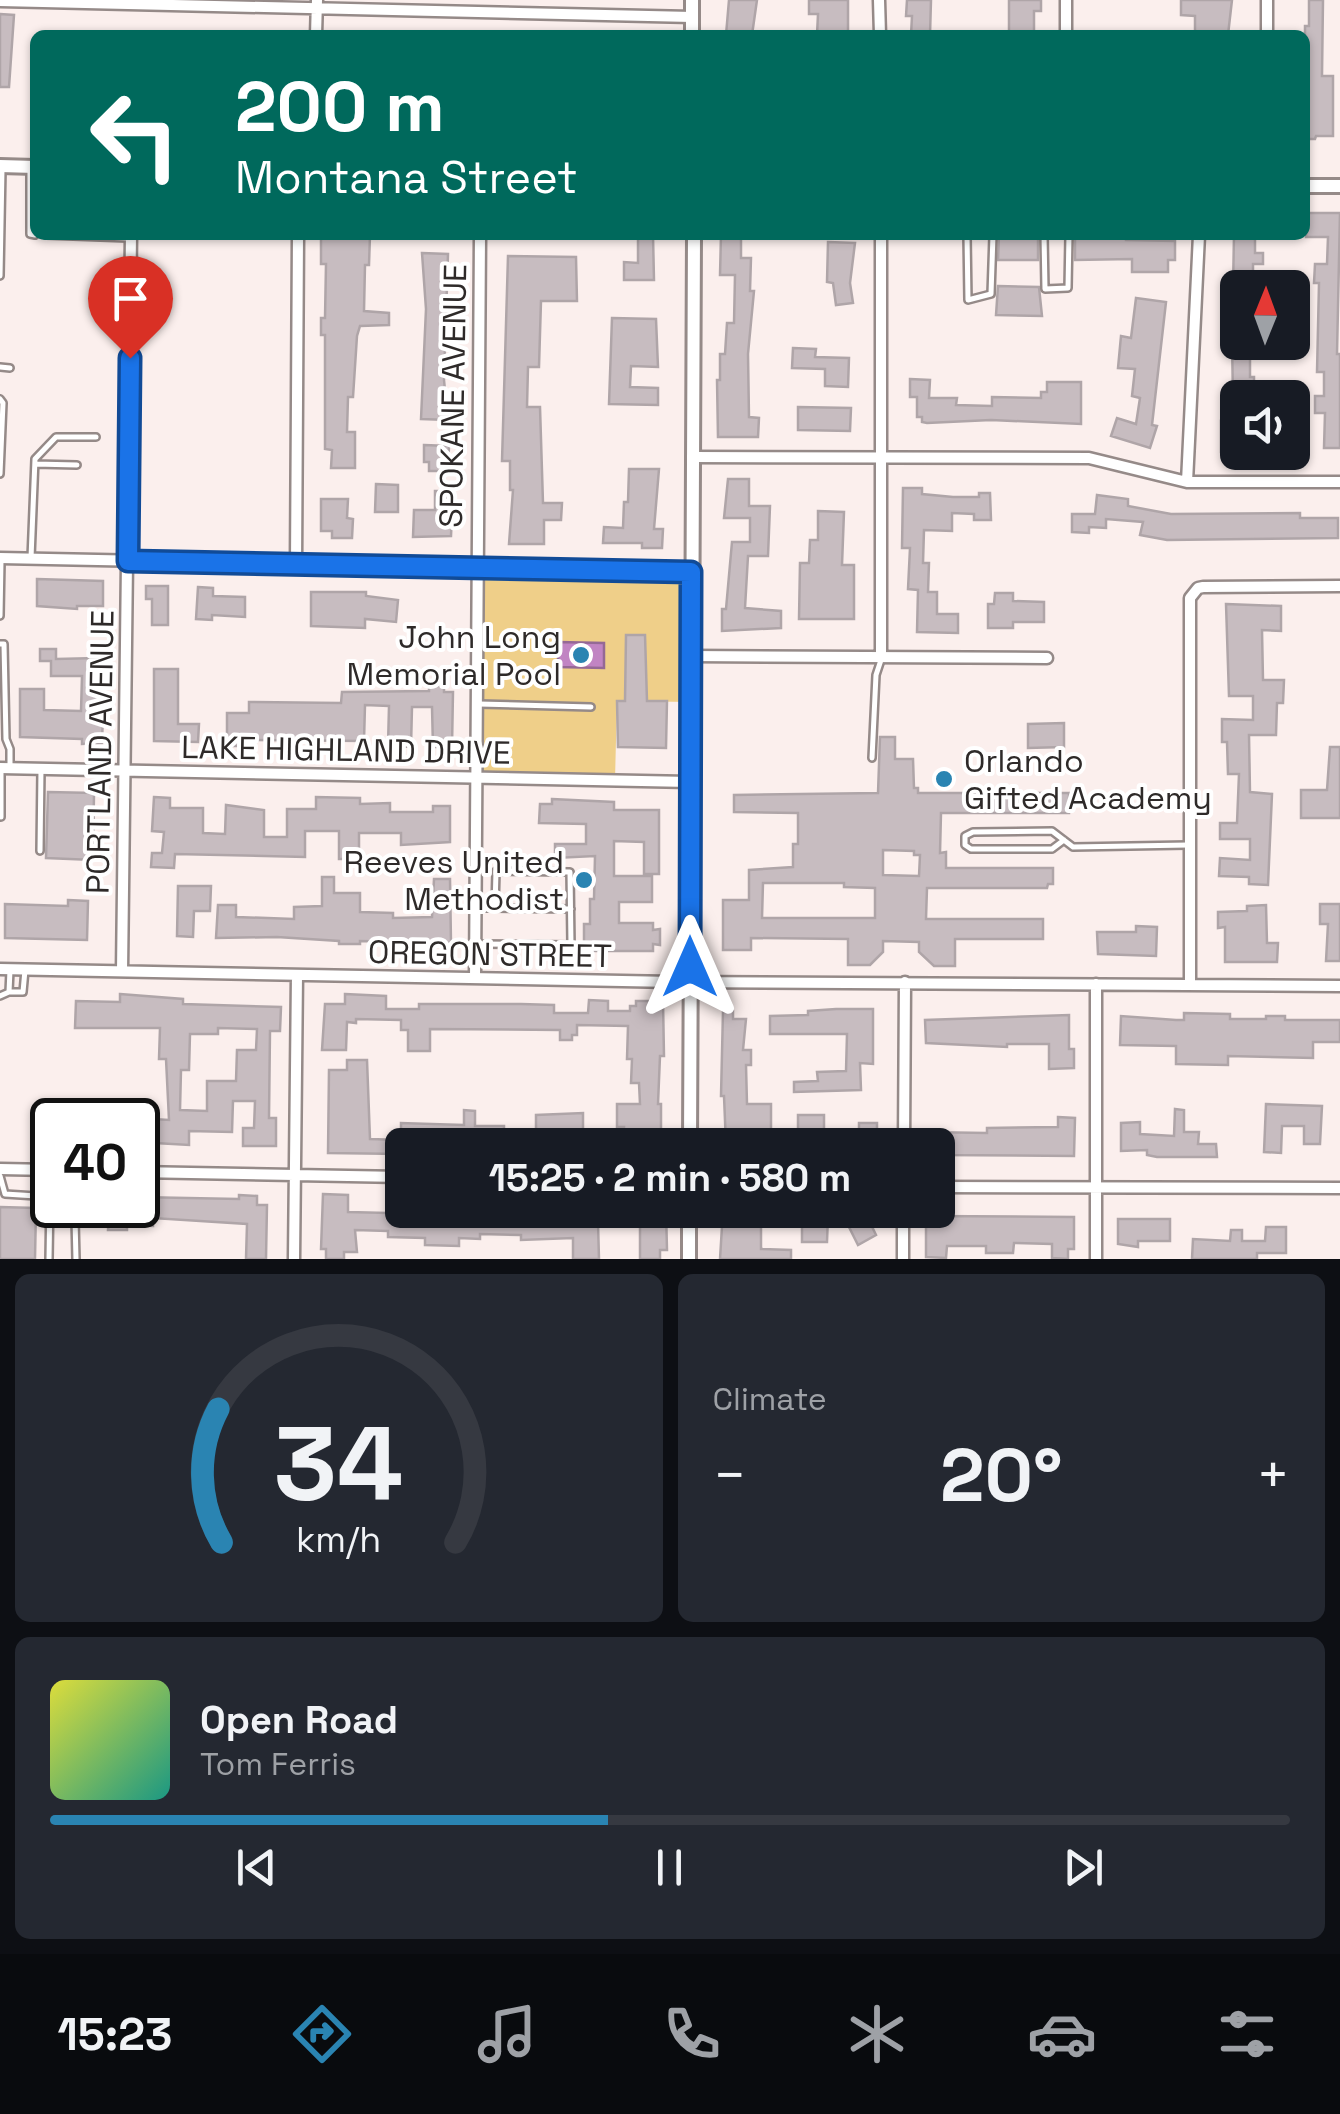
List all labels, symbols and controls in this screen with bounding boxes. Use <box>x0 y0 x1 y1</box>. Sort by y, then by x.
text: 200 m <box>235 62 445 151</box>
icon: left <box>70 70 200 200</box>
text: Montana Street <box>235 149 578 206</box>
pin <box>88 256 173 359</box>
street label: SPOKANE AVENUE <box>431 264 475 528</box>
north arrow <box>1220 270 1310 360</box>
map controls <box>1220 270 1310 470</box>
icon: arrive <box>103 271 158 326</box>
button: sound <box>1220 380 1310 470</box>
street label: PORTLAND AVENUE <box>78 610 122 894</box>
place label: John Long Memorial Pool <box>347 617 561 694</box>
marker: John Long Memorial Pool <box>570 644 592 666</box>
street label: LAKE HIGHLAND DRIVE <box>181 727 511 773</box>
place label: Orlando Gifted Academy <box>964 741 1212 818</box>
marker: Orlando Gifted Academy <box>933 768 955 790</box>
place label: Reeves United Methodist <box>343 842 564 919</box>
marker: Reeves United Methodist <box>573 869 595 891</box>
position arrow <box>638 915 742 1019</box>
street label: OREGON STREET <box>368 932 612 976</box>
speed limit sign: 40 <box>30 1098 160 1228</box>
text: 15:25 · 2 min · 580 m <box>489 1154 851 1202</box>
text: Climate <box>713 1379 827 1419</box>
text: 34 <box>274 1398 403 1530</box>
text: 20° <box>940 1427 1063 1523</box>
text: − <box>713 1440 747 1510</box>
text: + <box>1256 1440 1290 1510</box>
text: km/h <box>296 1517 381 1562</box>
text: Open Road <box>200 1696 398 1744</box>
text: Tom Ferris <box>200 1744 356 1784</box>
icon: previous <box>229 1840 284 1895</box>
icon: pause <box>642 1840 697 1895</box>
icon: next <box>1056 1840 1111 1895</box>
icon: directions <box>287 1999 357 2069</box>
icon: music <box>472 1999 542 2069</box>
icon: phone <box>657 1999 727 2069</box>
icon: climate <box>842 1999 912 2069</box>
icon: car <box>1027 1999 1097 2069</box>
icon: filters <box>1212 1999 1282 2069</box>
text: 15:23 <box>58 2006 172 2063</box>

